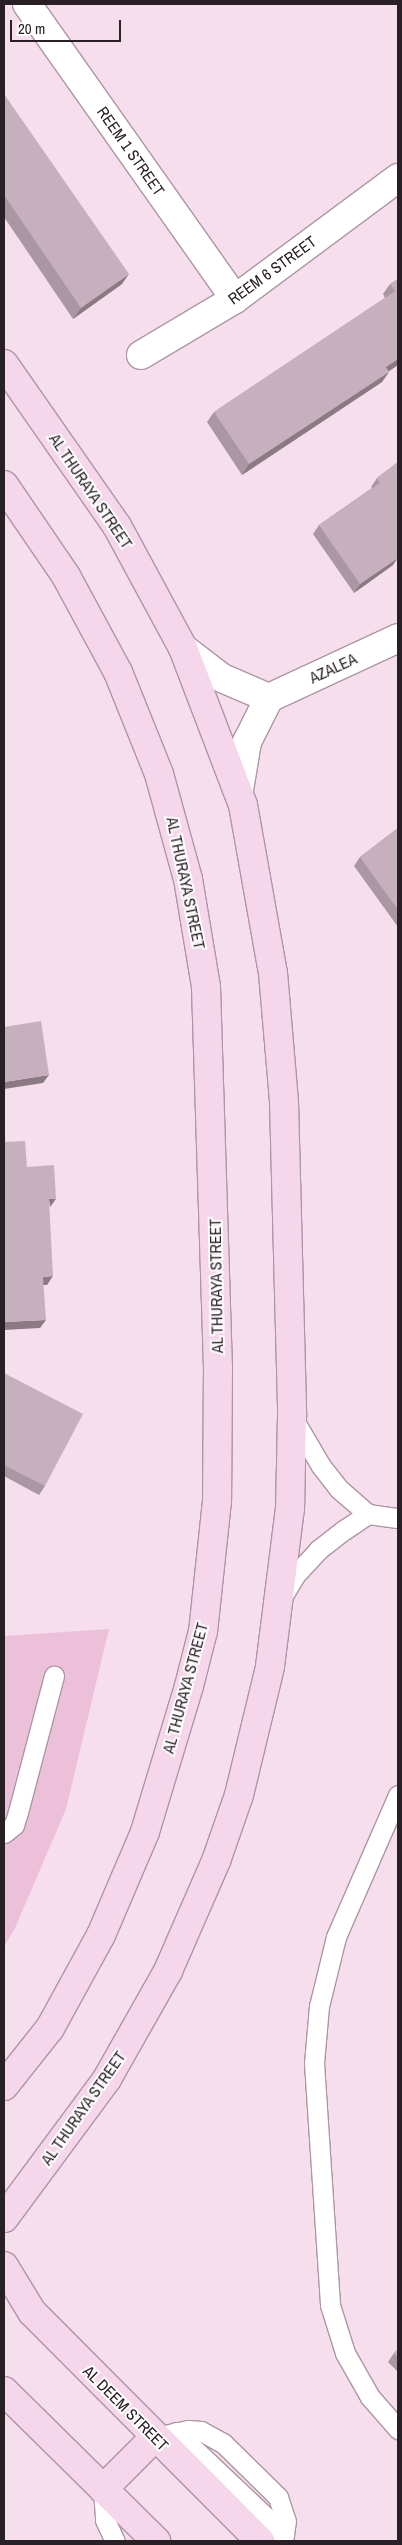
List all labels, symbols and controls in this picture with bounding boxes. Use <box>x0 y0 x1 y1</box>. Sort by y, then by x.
scale bar <box>12 10 124 42</box>
text: 20 m <box>18 18 45 39</box>
street label: REEM 1 STREET <box>93 103 169 199</box>
street label: REEM 6 STREET <box>224 232 320 308</box>
street label: AL THURAYA STREET <box>45 429 137 553</box>
street label: AZALEA <box>306 649 360 687</box>
street label: AL THURAYA STREET <box>162 815 210 951</box>
street label: AL THURAYA STREET <box>205 1218 227 1354</box>
street label: AL THURAYA STREET <box>158 1620 212 1756</box>
street label: AL THURAYA STREET <box>36 2047 130 2169</box>
street label: AL DEEM STREET <box>79 2361 173 2455</box>

